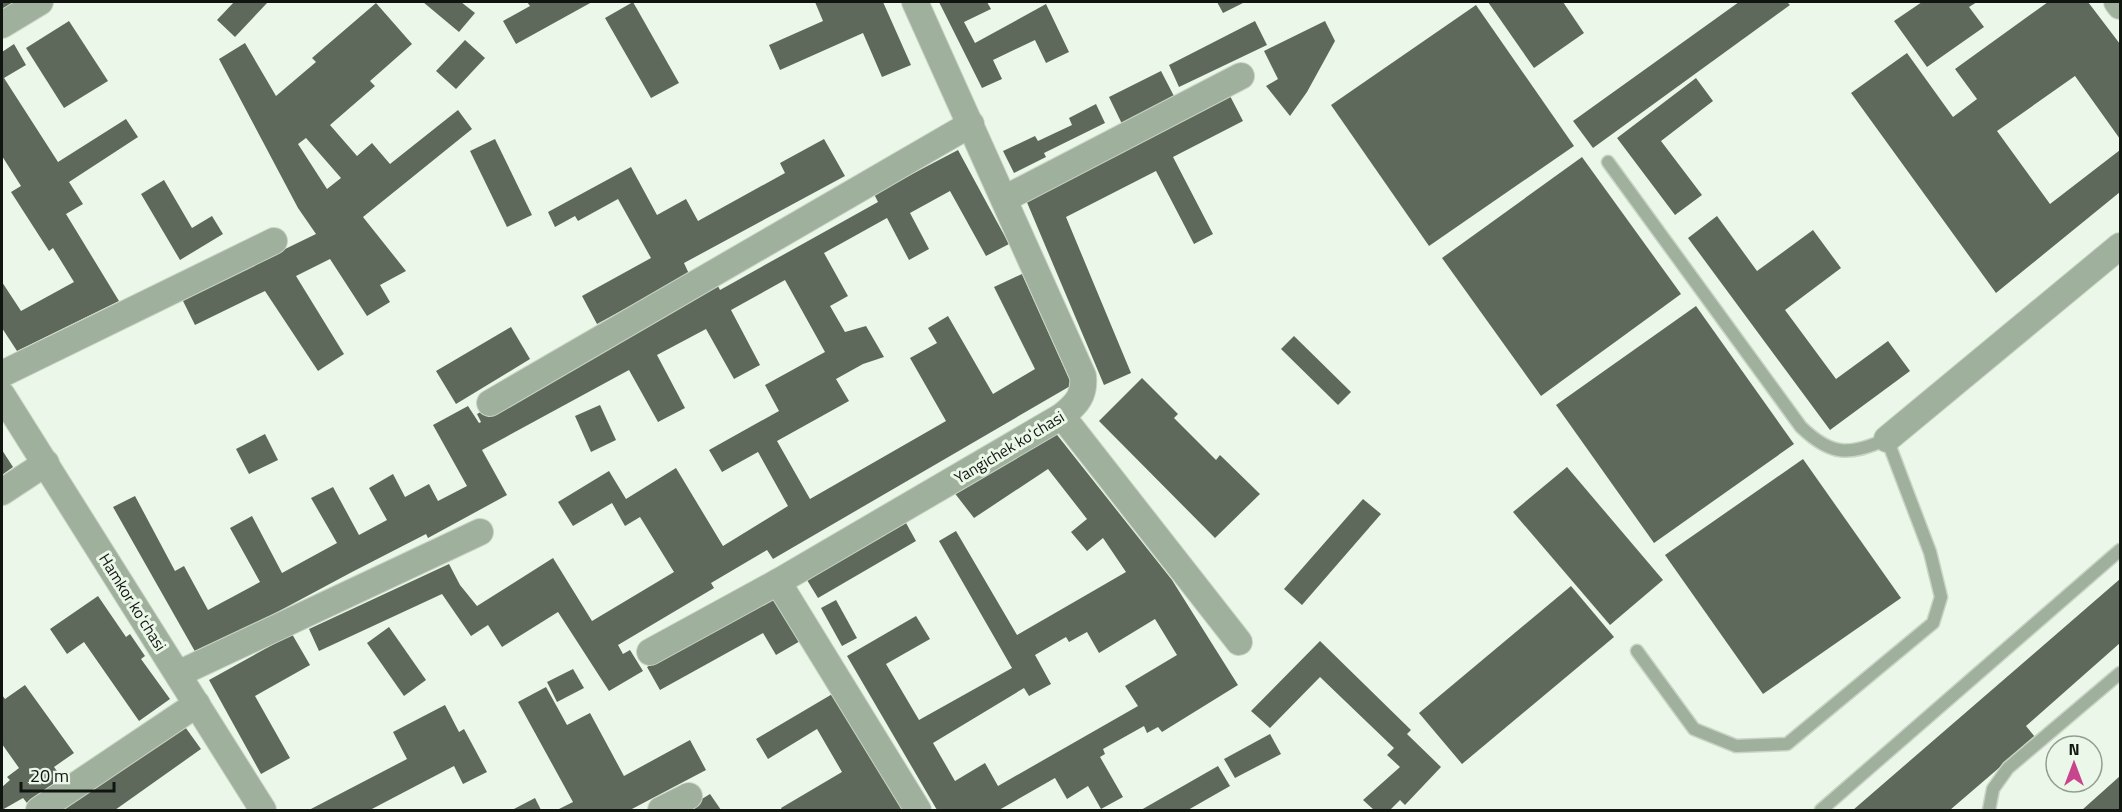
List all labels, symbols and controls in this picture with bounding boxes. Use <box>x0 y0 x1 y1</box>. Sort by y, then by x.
street label: Yangichek koʻchasi <box>949 405 1069 489</box>
street label: Hamkor koʻchasi <box>93 549 173 655</box>
north arrow <box>2044 734 2104 794</box>
text: N <box>2068 737 2080 761</box>
scale bar <box>21 755 114 793</box>
text: 20 m <box>30 762 69 789</box>

